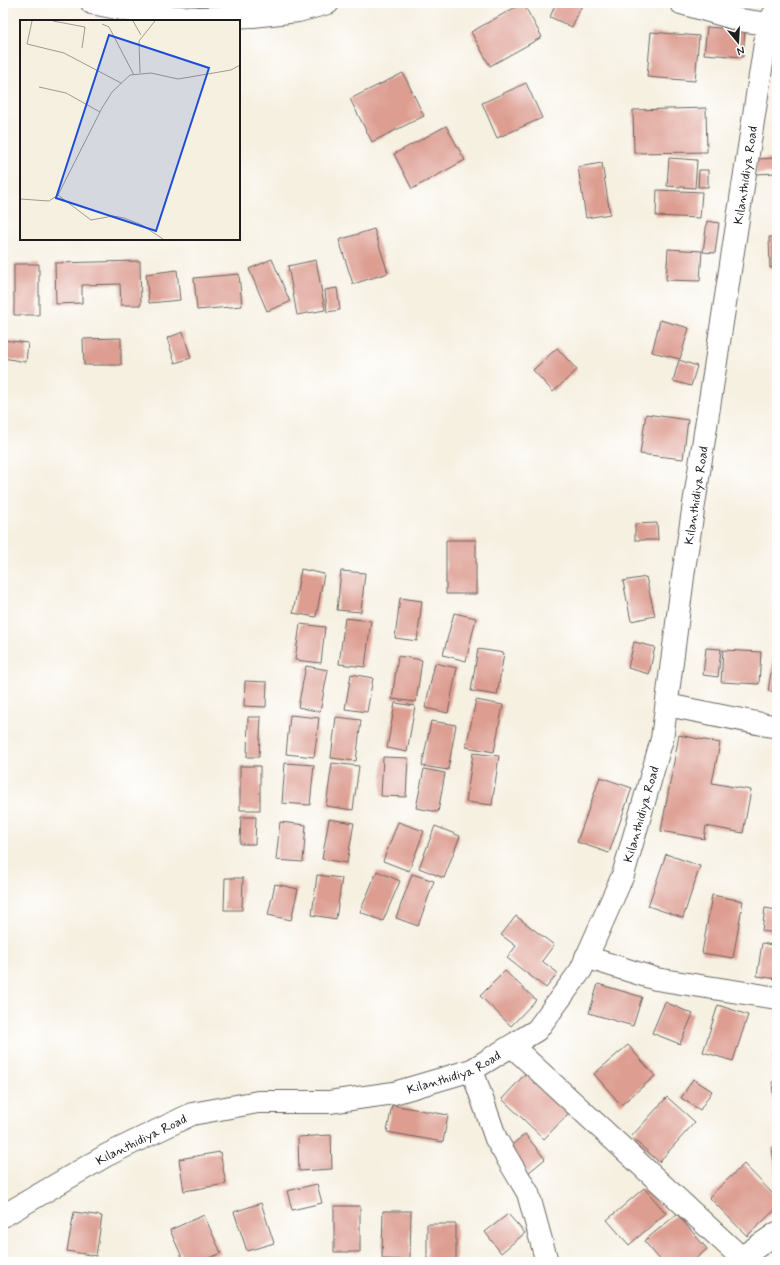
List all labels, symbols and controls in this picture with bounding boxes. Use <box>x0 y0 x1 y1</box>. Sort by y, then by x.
inset map <box>20 20 240 240</box>
north arrow <box>718 22 758 62</box>
text: N <box>735 43 746 58</box>
street label: Kilanthidiya Road <box>730 125 762 226</box>
street label: Kilanthidiya Road <box>681 445 713 546</box>
street label: Kilanthidiya Road <box>620 764 664 865</box>
street label: Kilanthidiya Road <box>405 1047 504 1099</box>
street label: Kilanthidiya Road <box>93 1111 190 1170</box>

